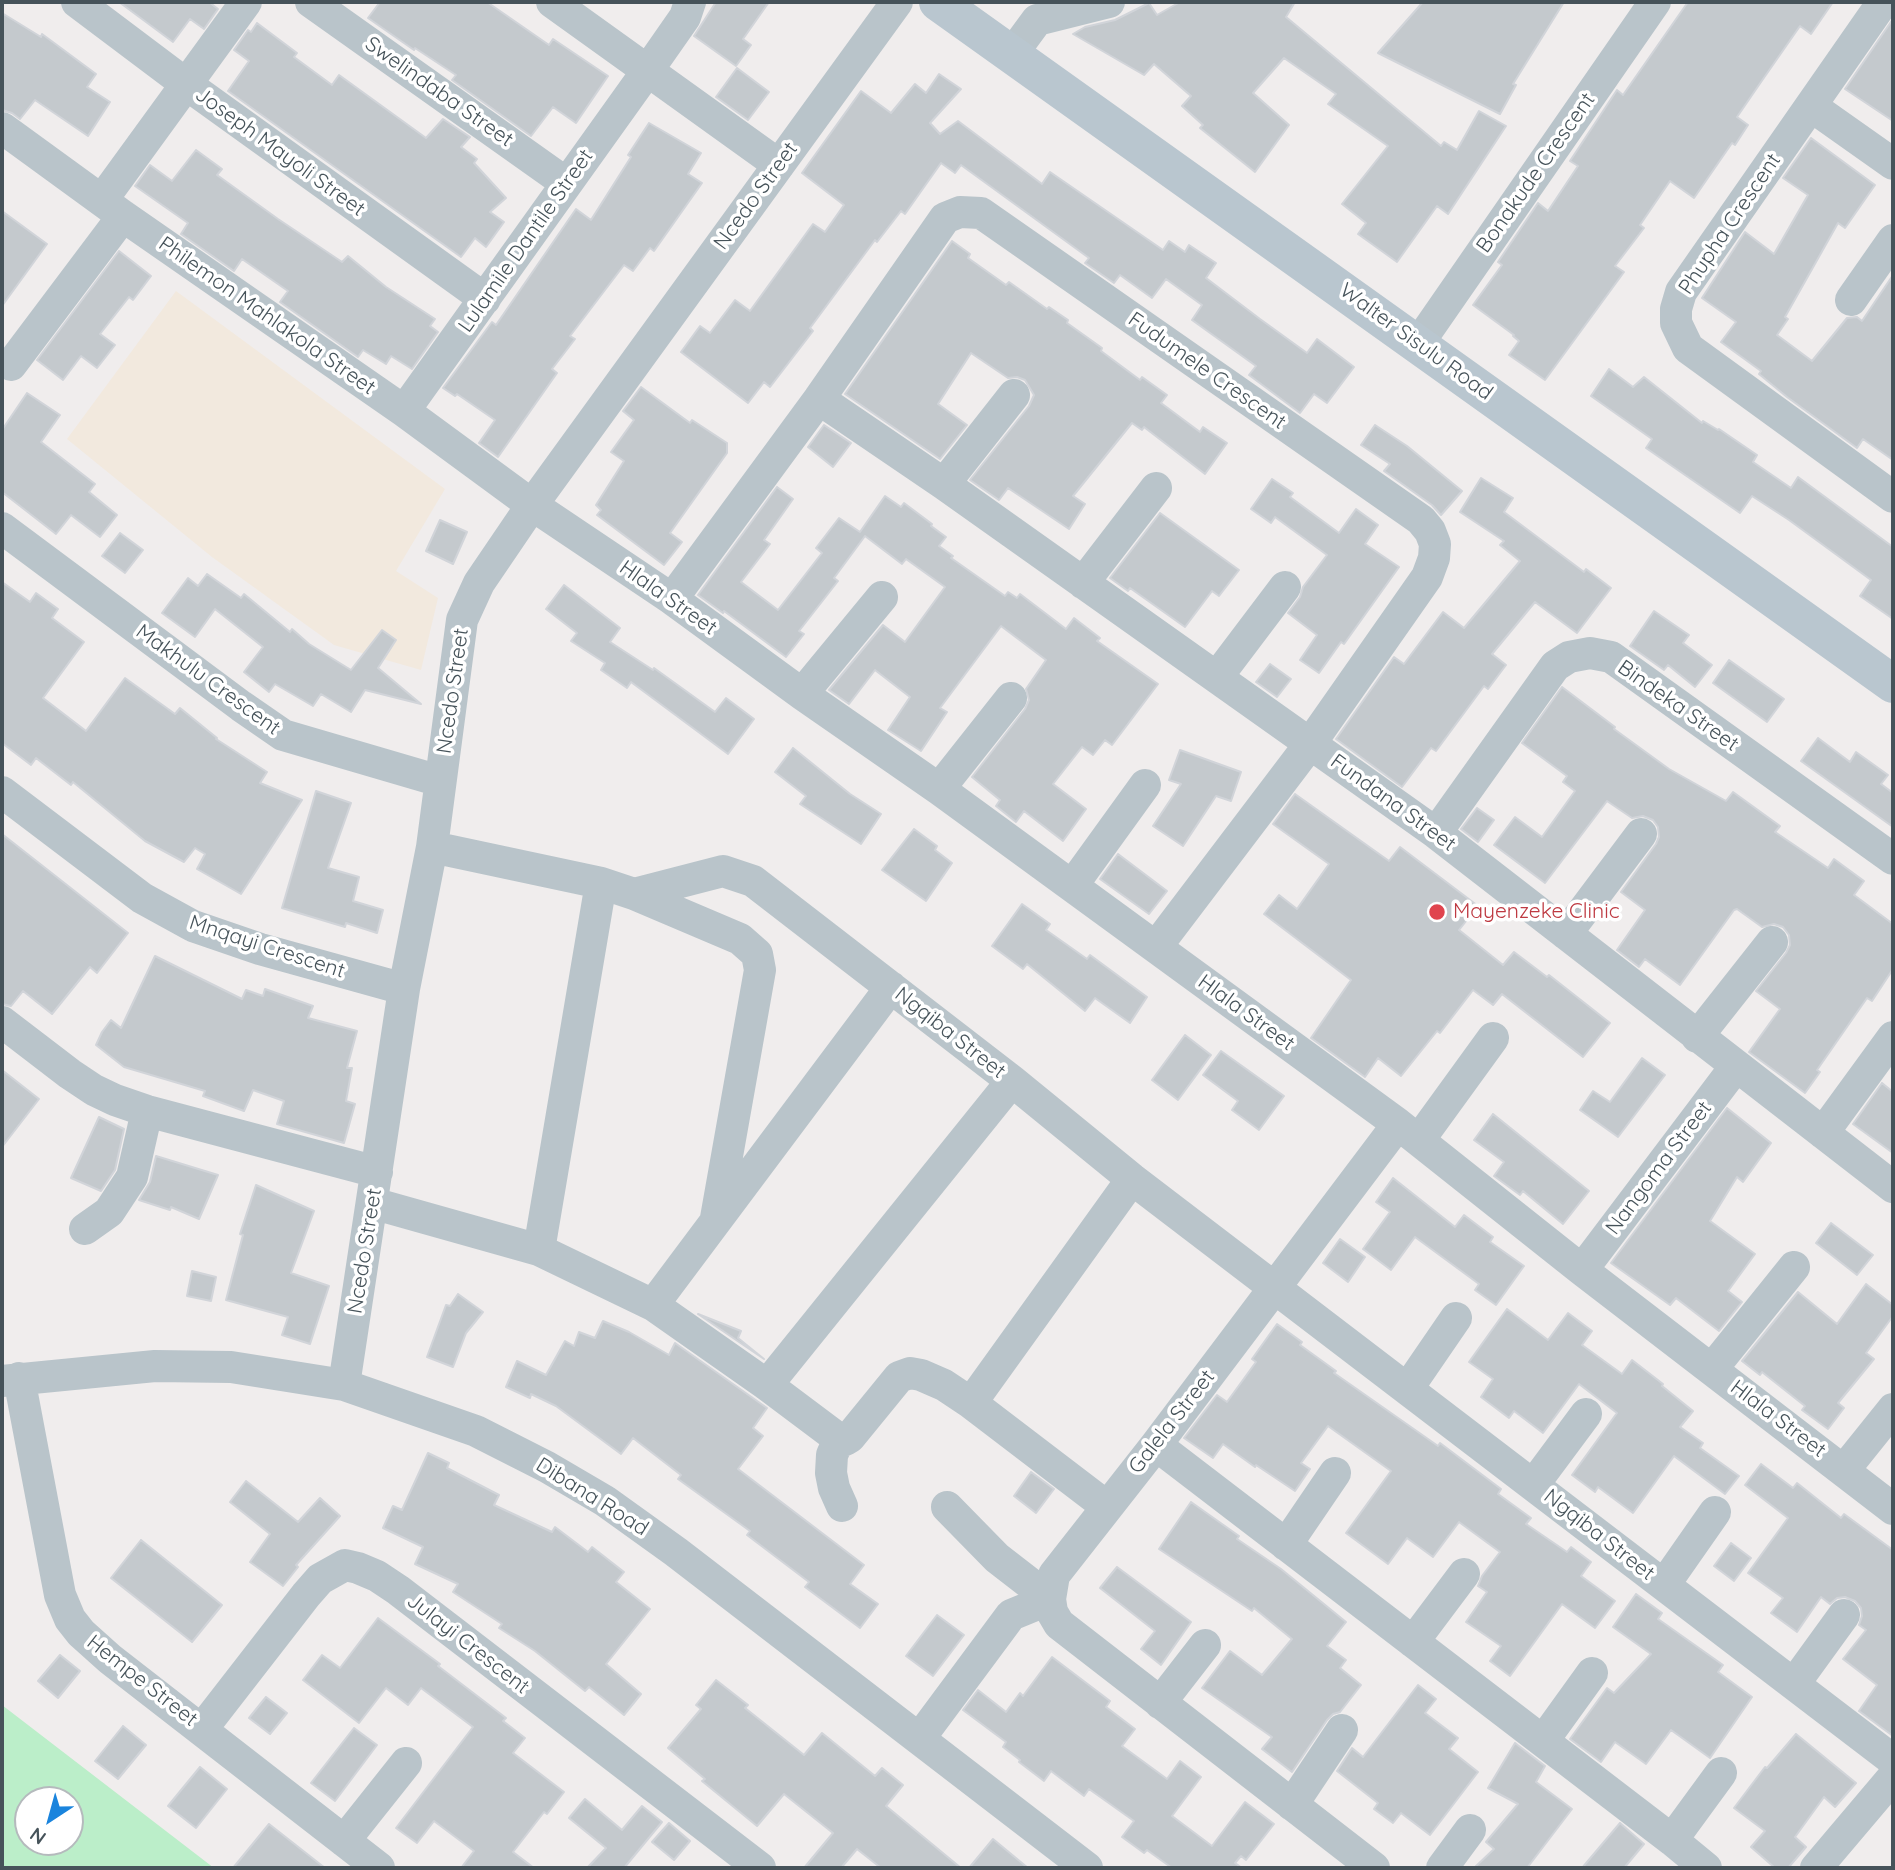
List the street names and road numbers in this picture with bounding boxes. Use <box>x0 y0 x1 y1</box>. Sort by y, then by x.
street label: Swelindaba Street <box>360 32 518 152</box>
street label: Joseph Mayoli Street <box>190 82 370 222</box>
street label: Bonakude Crescent <box>1471 88 1601 258</box>
street label: Ncedo Street <box>709 137 803 255</box>
street label: Lulamile Dantile Street <box>453 145 599 337</box>
street label: Phupha Crescent <box>1674 149 1786 299</box>
street label: Philemon Mahlakola Street <box>154 231 380 401</box>
street label: Walter Sisulu Road <box>1335 278 1497 406</box>
street label: Fudumele Crescent <box>1123 307 1291 435</box>
street label: Hlala Street <box>614 555 722 641</box>
street label: Makhulu Crescent <box>131 619 285 741</box>
street label: Ncedo Street <box>432 627 474 755</box>
street label: Bindeka Street <box>1613 655 1743 757</box>
street label: Fundana Street <box>1325 749 1461 857</box>
street label: Mnqayi Crescent <box>186 910 348 984</box>
street label: Hlala Street <box>1193 969 1299 1057</box>
street label: Ngqiba Street <box>890 982 1010 1084</box>
street label: Nangoma Street <box>1601 1096 1717 1240</box>
street label: Ncedo Street <box>343 1187 387 1315</box>
street label: Galela Street <box>1124 1365 1220 1479</box>
street label: Hlala Street <box>1725 1375 1831 1463</box>
street label: Dibana Road <box>531 1452 653 1542</box>
street label: Ngqiba Street <box>1539 1484 1659 1586</box>
street label: Julayi Crescent <box>402 1588 534 1700</box>
street label: Hempe Street <box>82 1630 202 1732</box>

